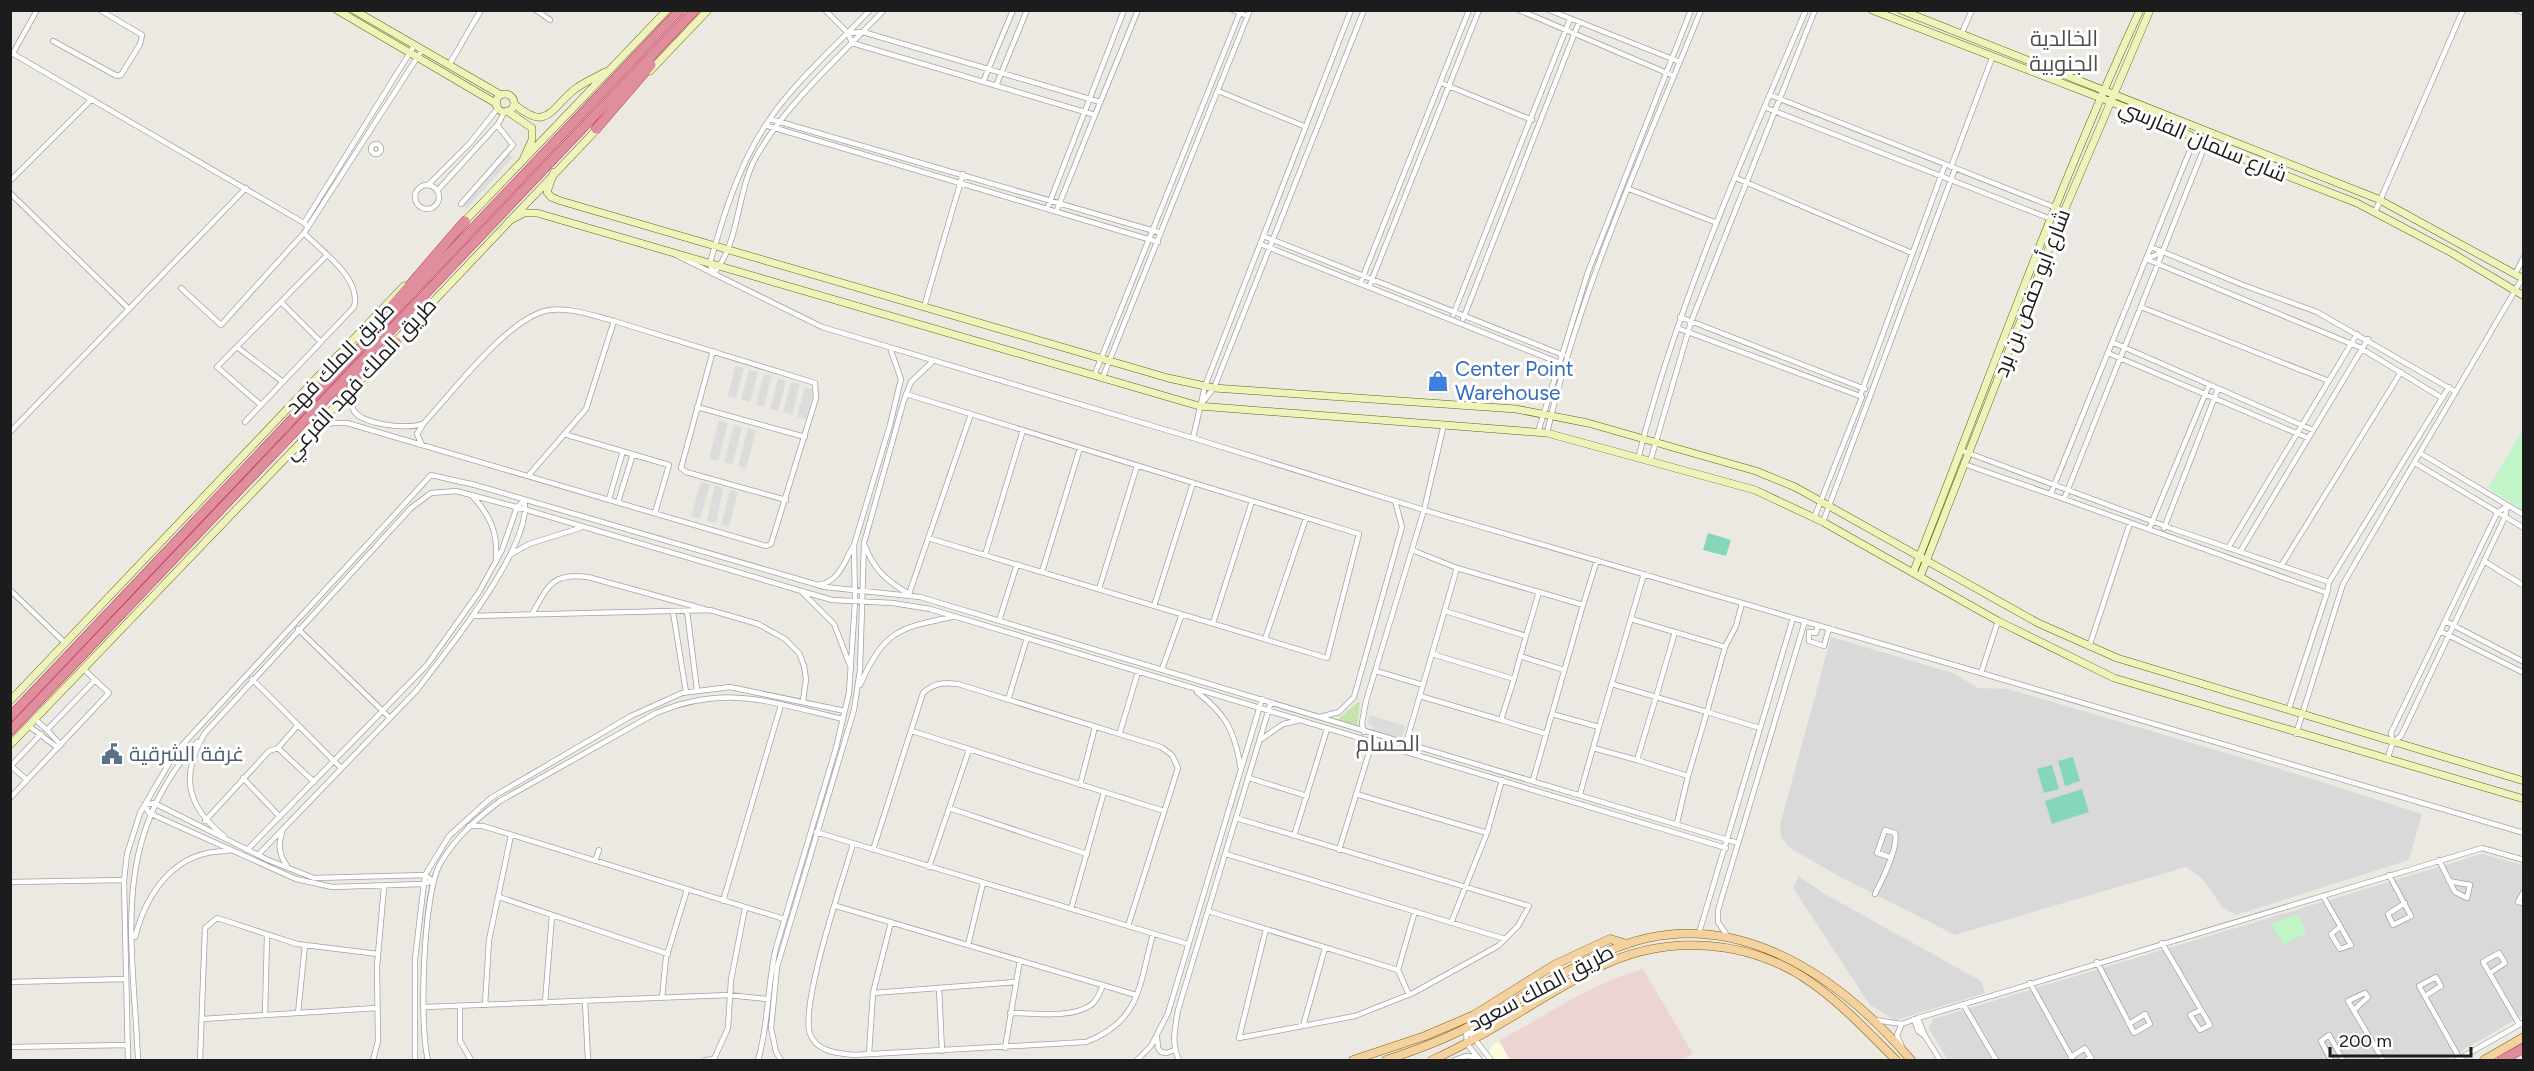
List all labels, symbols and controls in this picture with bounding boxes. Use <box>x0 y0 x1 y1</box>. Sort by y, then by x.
district label: الخالدية الجنوبية <box>2029 25 2099 77</box>
street label: شارع سلمان الفارسي <box>2114 94 2291 190</box>
street label: شارع أبو حفص بن برد <box>1988 205 2077 381</box>
street label: طريق الملك فهد الفرعي <box>278 292 444 468</box>
street label: طريق الملك فهد <box>280 297 400 419</box>
place label: Center Point Warehouse <box>1455 356 1574 405</box>
shop icon: Center Point Warehouse <box>1426 369 1450 393</box>
district label: الحسام <box>1356 730 1420 759</box>
place label: غرفة الشرقية <box>129 741 244 766</box>
public building icon: غرفة الشرقية <box>100 742 124 766</box>
street label: طريق الملك سعود <box>1464 939 1618 1037</box>
scale bar <box>2330 1020 2471 1058</box>
text: 200 m <box>2339 1030 2392 1052</box>

